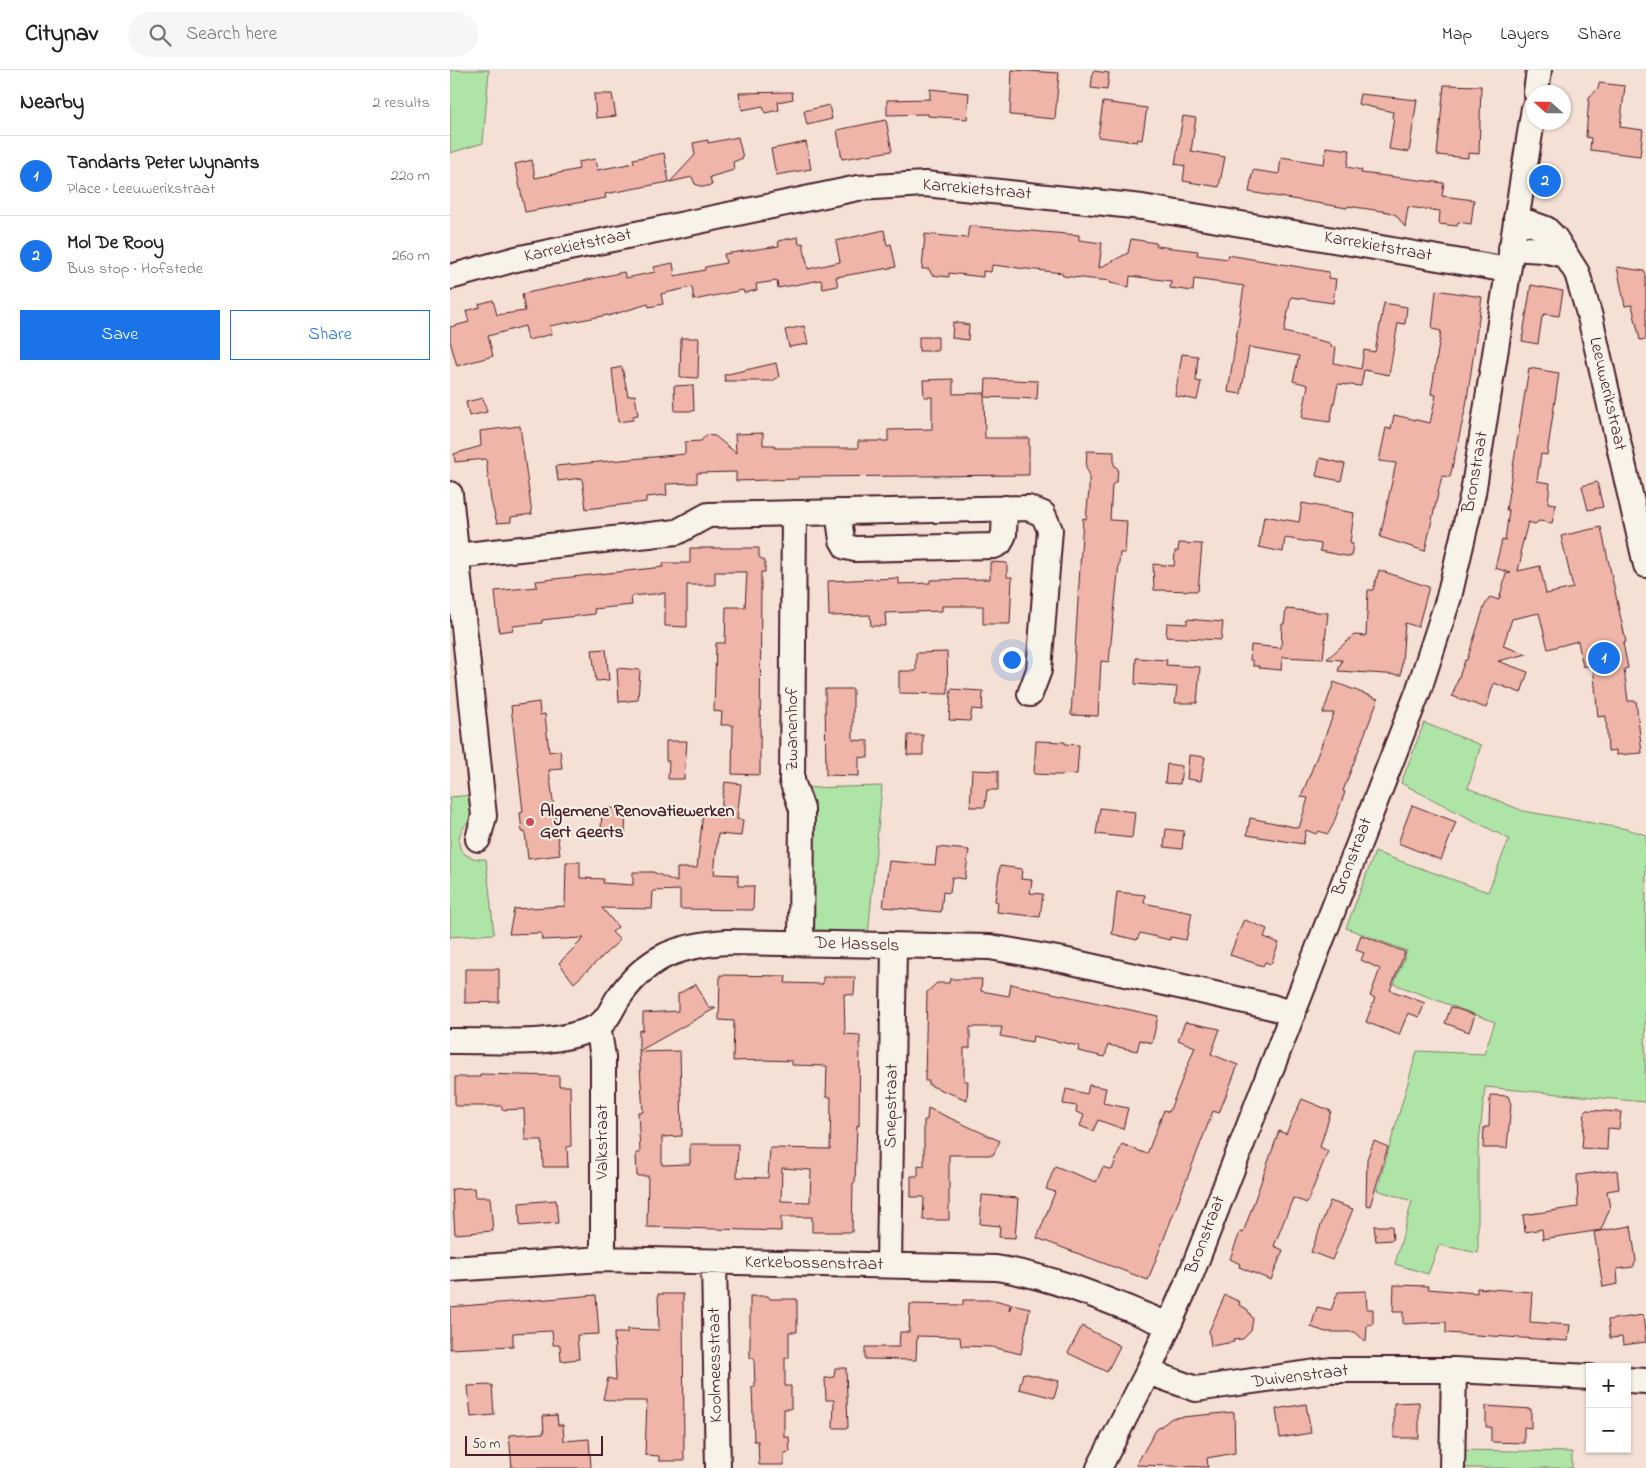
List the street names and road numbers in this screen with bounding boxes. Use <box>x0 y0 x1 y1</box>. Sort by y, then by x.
street label: Karrekietstraat <box>921 172 1033 208</box>
street label: Karrekietstraat <box>522 222 634 270</box>
street label: Karrekietstraat <box>1322 225 1434 269</box>
street label: Leeuwerikstraat <box>1581 335 1633 453</box>
street label: Bronstraat <box>1456 429 1496 516</box>
street label: Zwanenhof <box>780 686 806 771</box>
street label: Bronstraat <box>1326 814 1380 901</box>
street label: De Hassels <box>813 930 900 959</box>
street label: Snepstraat <box>878 1063 906 1149</box>
street label: Valkstraat <box>590 1104 616 1181</box>
street label: Bronstraat <box>1179 1192 1233 1279</box>
street label: Kerkebossenstraat <box>744 1250 884 1278</box>
street label: Koolmeesstraat <box>702 1307 730 1423</box>
street label: Duivenstraat <box>1249 1358 1350 1396</box>

